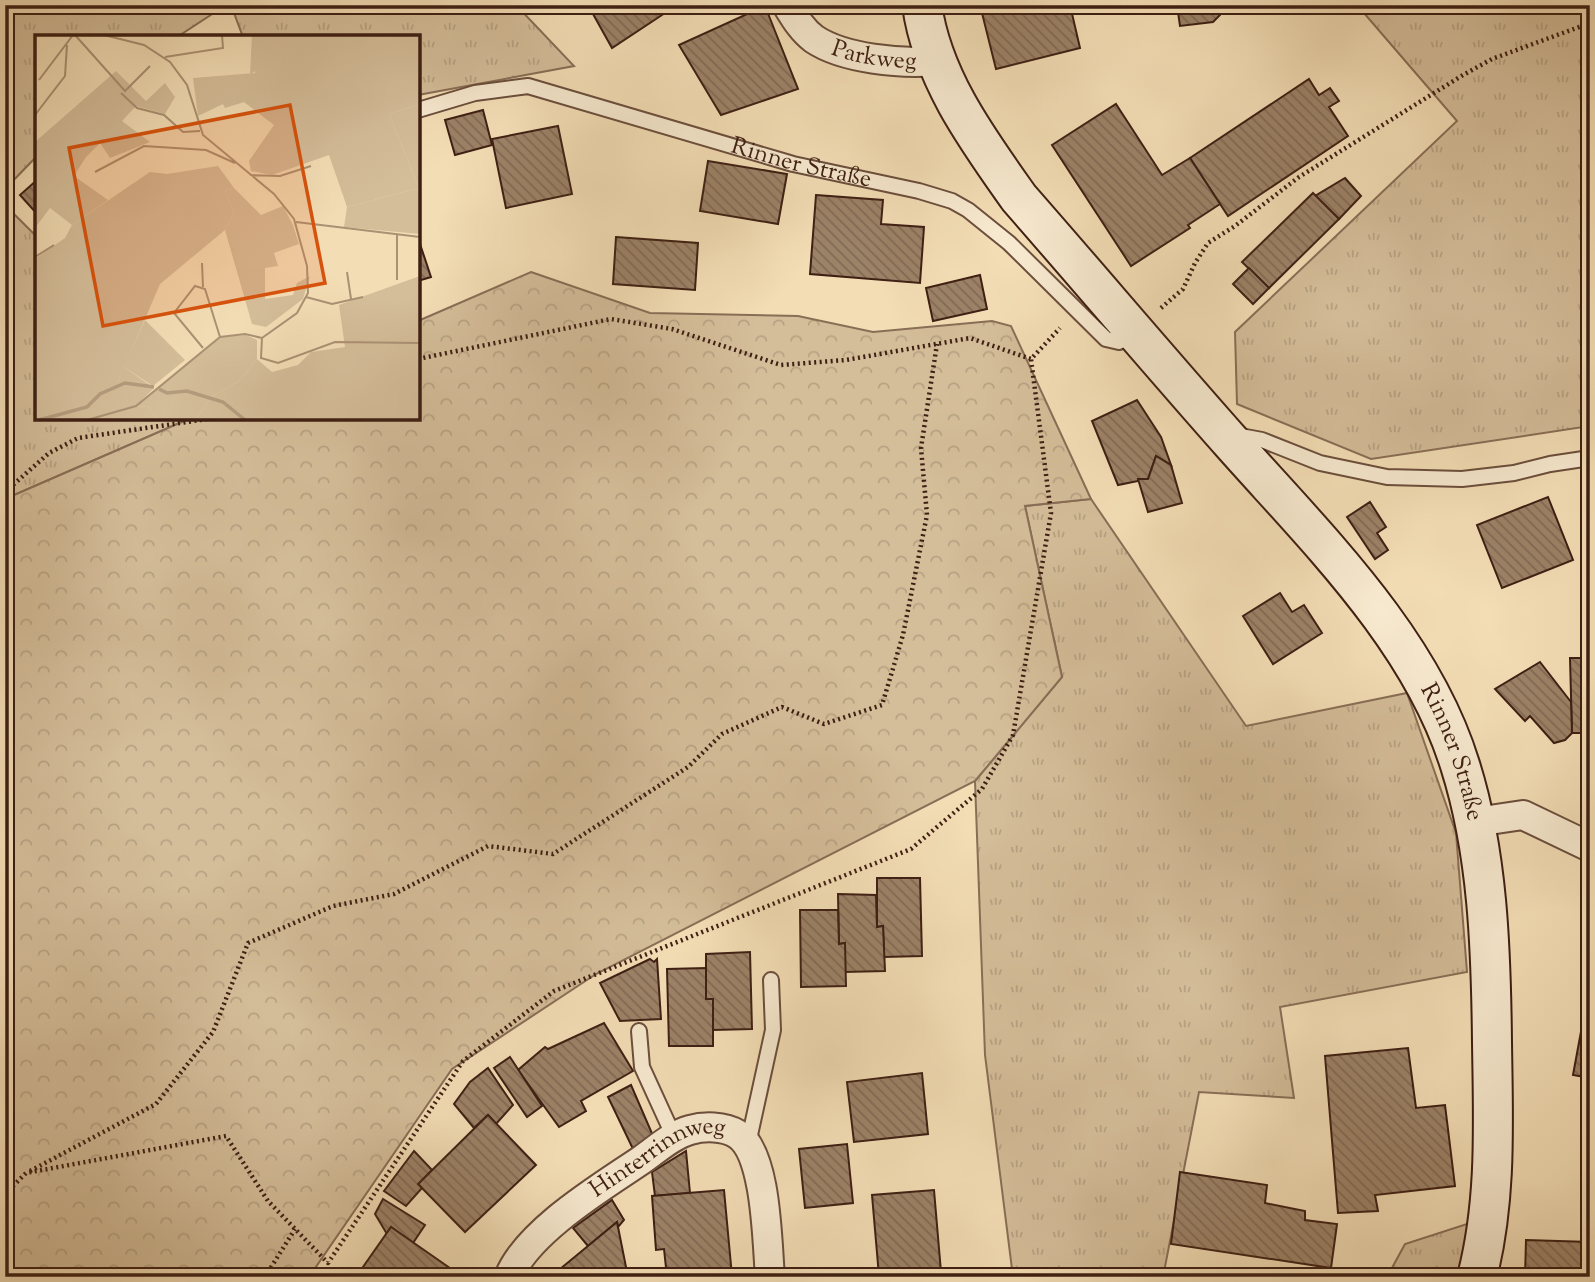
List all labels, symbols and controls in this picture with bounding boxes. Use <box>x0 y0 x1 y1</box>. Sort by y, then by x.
street label: Parkweg <box>827 32 917 79</box>
inset map <box>35 35 420 420</box>
street label: Rinner Straße <box>727 130 875 197</box>
street label: Rinner Straße <box>1411 678 1491 824</box>
street label: Hinterrinnweg <box>583 1110 728 1207</box>

